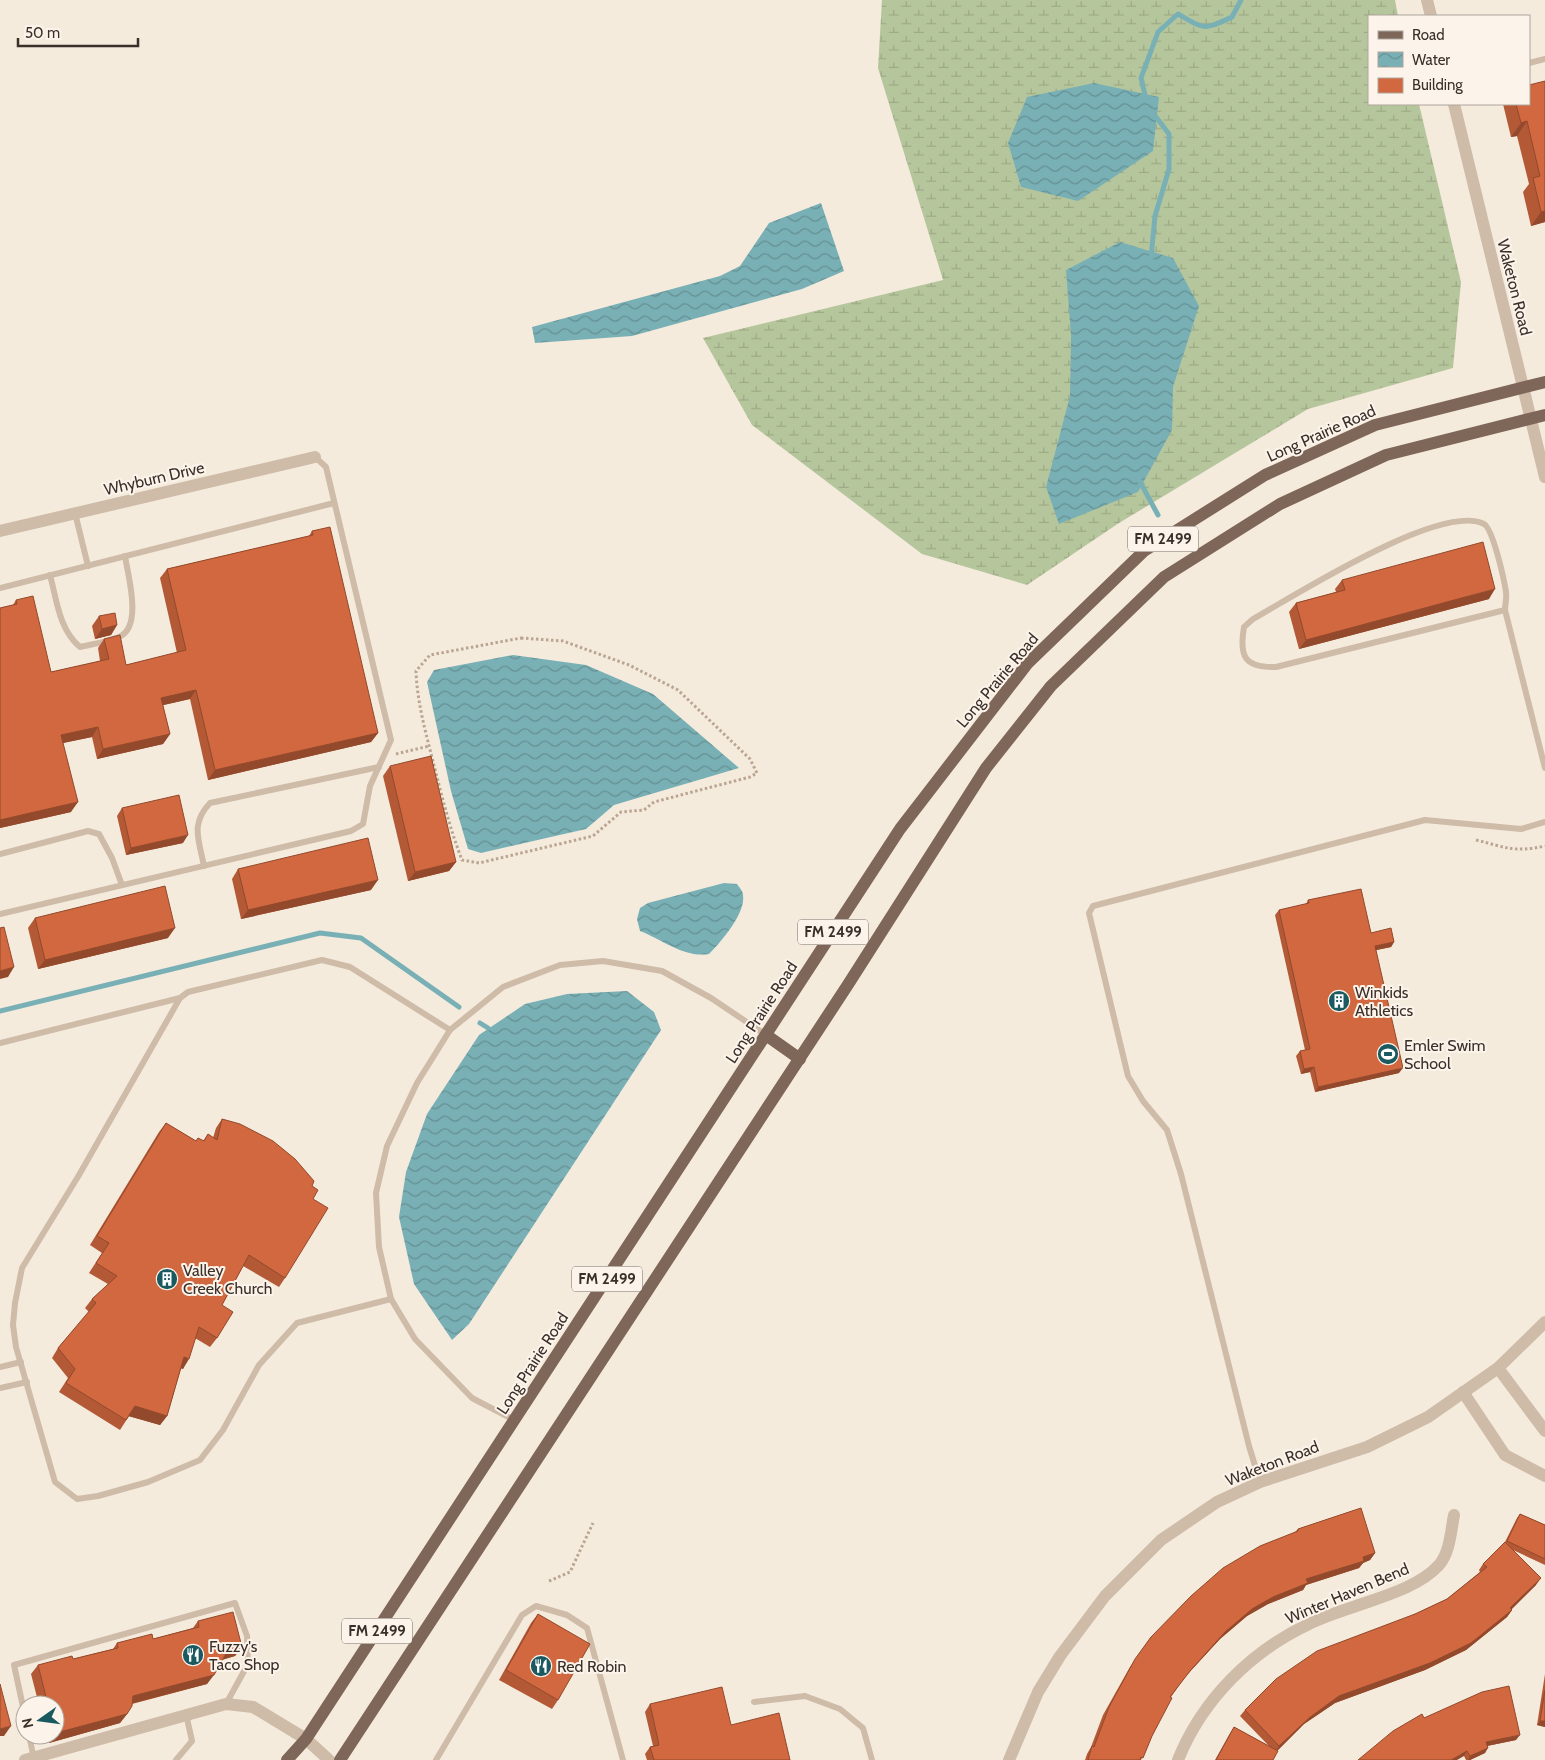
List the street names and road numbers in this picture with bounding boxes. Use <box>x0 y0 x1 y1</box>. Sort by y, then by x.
street label: Waketon Road <box>1493 237 1536 337</box>
street label: Long Prairie Road <box>1264 401 1379 466</box>
street label: Whyburn Drive <box>102 458 206 499</box>
road number: FM 2499 <box>1128 526 1198 552</box>
street label: Long Prairie Road <box>952 629 1042 731</box>
road number: FM 2499 <box>798 920 868 944</box>
street label: Long Prairie Road <box>722 958 801 1067</box>
road number: FM 2499 <box>572 1266 642 1292</box>
street label: Long Prairie Road <box>493 1309 572 1418</box>
street label: Waketon Road <box>1223 1437 1322 1490</box>
street label: Winter Haven Bend <box>1283 1559 1412 1628</box>
road number: FM 2499 <box>342 1618 412 1644</box>

